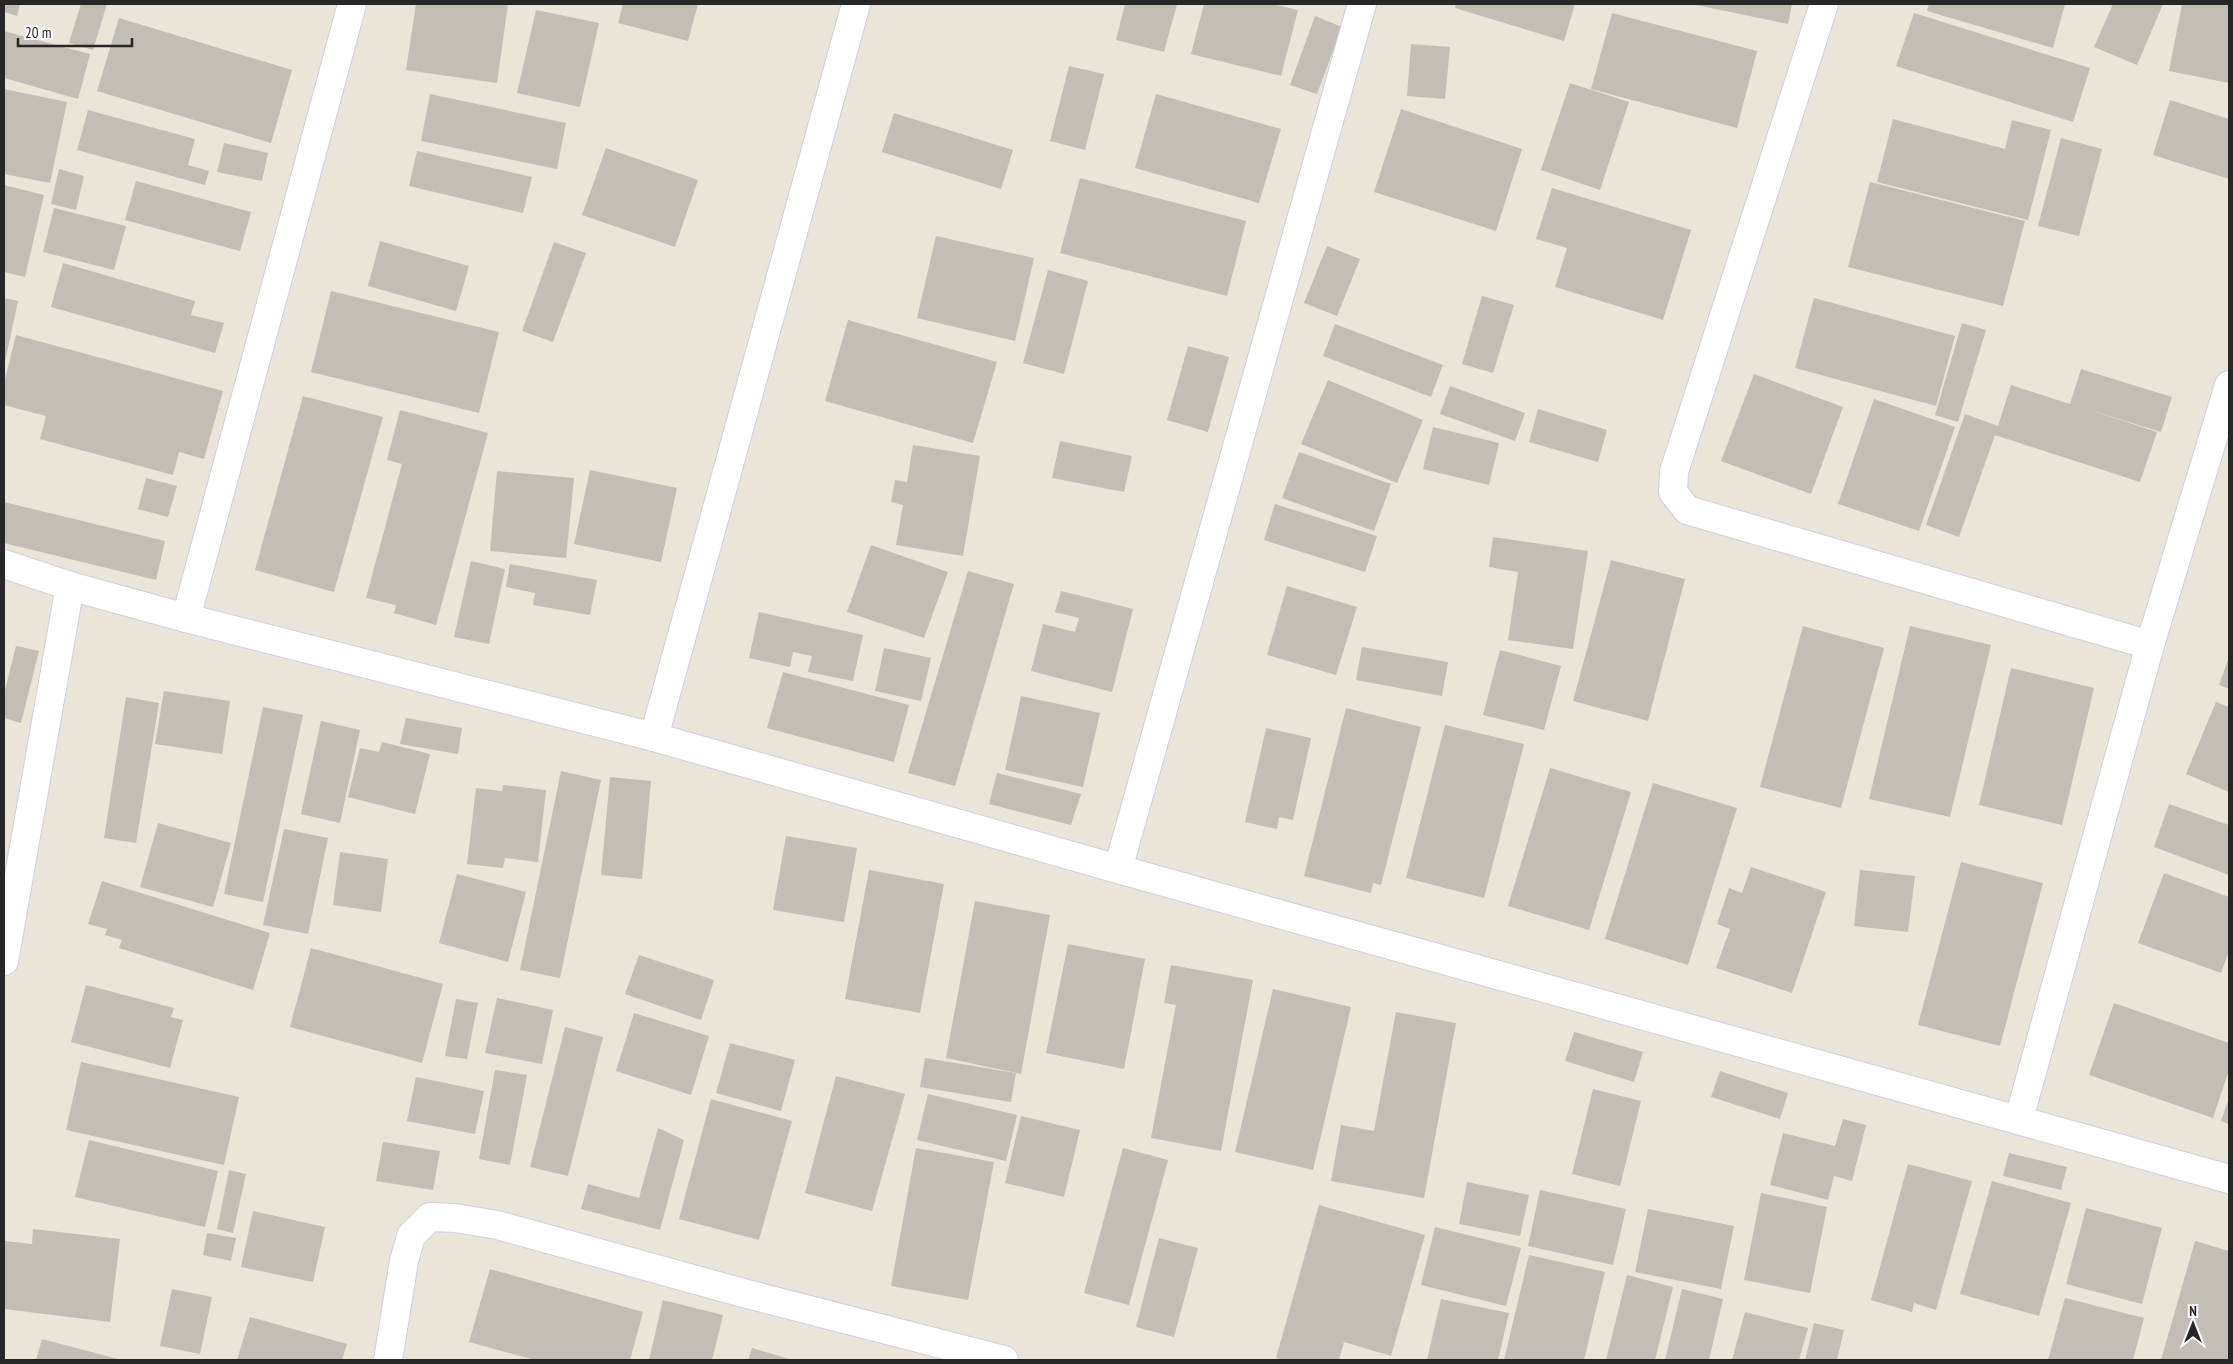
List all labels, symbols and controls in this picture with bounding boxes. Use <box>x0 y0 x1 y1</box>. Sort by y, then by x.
scale bar <box>18 15 131 47</box>
text: 20 m <box>25 23 51 42</box>
north arrow <box>2168 1299 2218 1349</box>
text: N <box>2189 1302 2197 1320</box>

